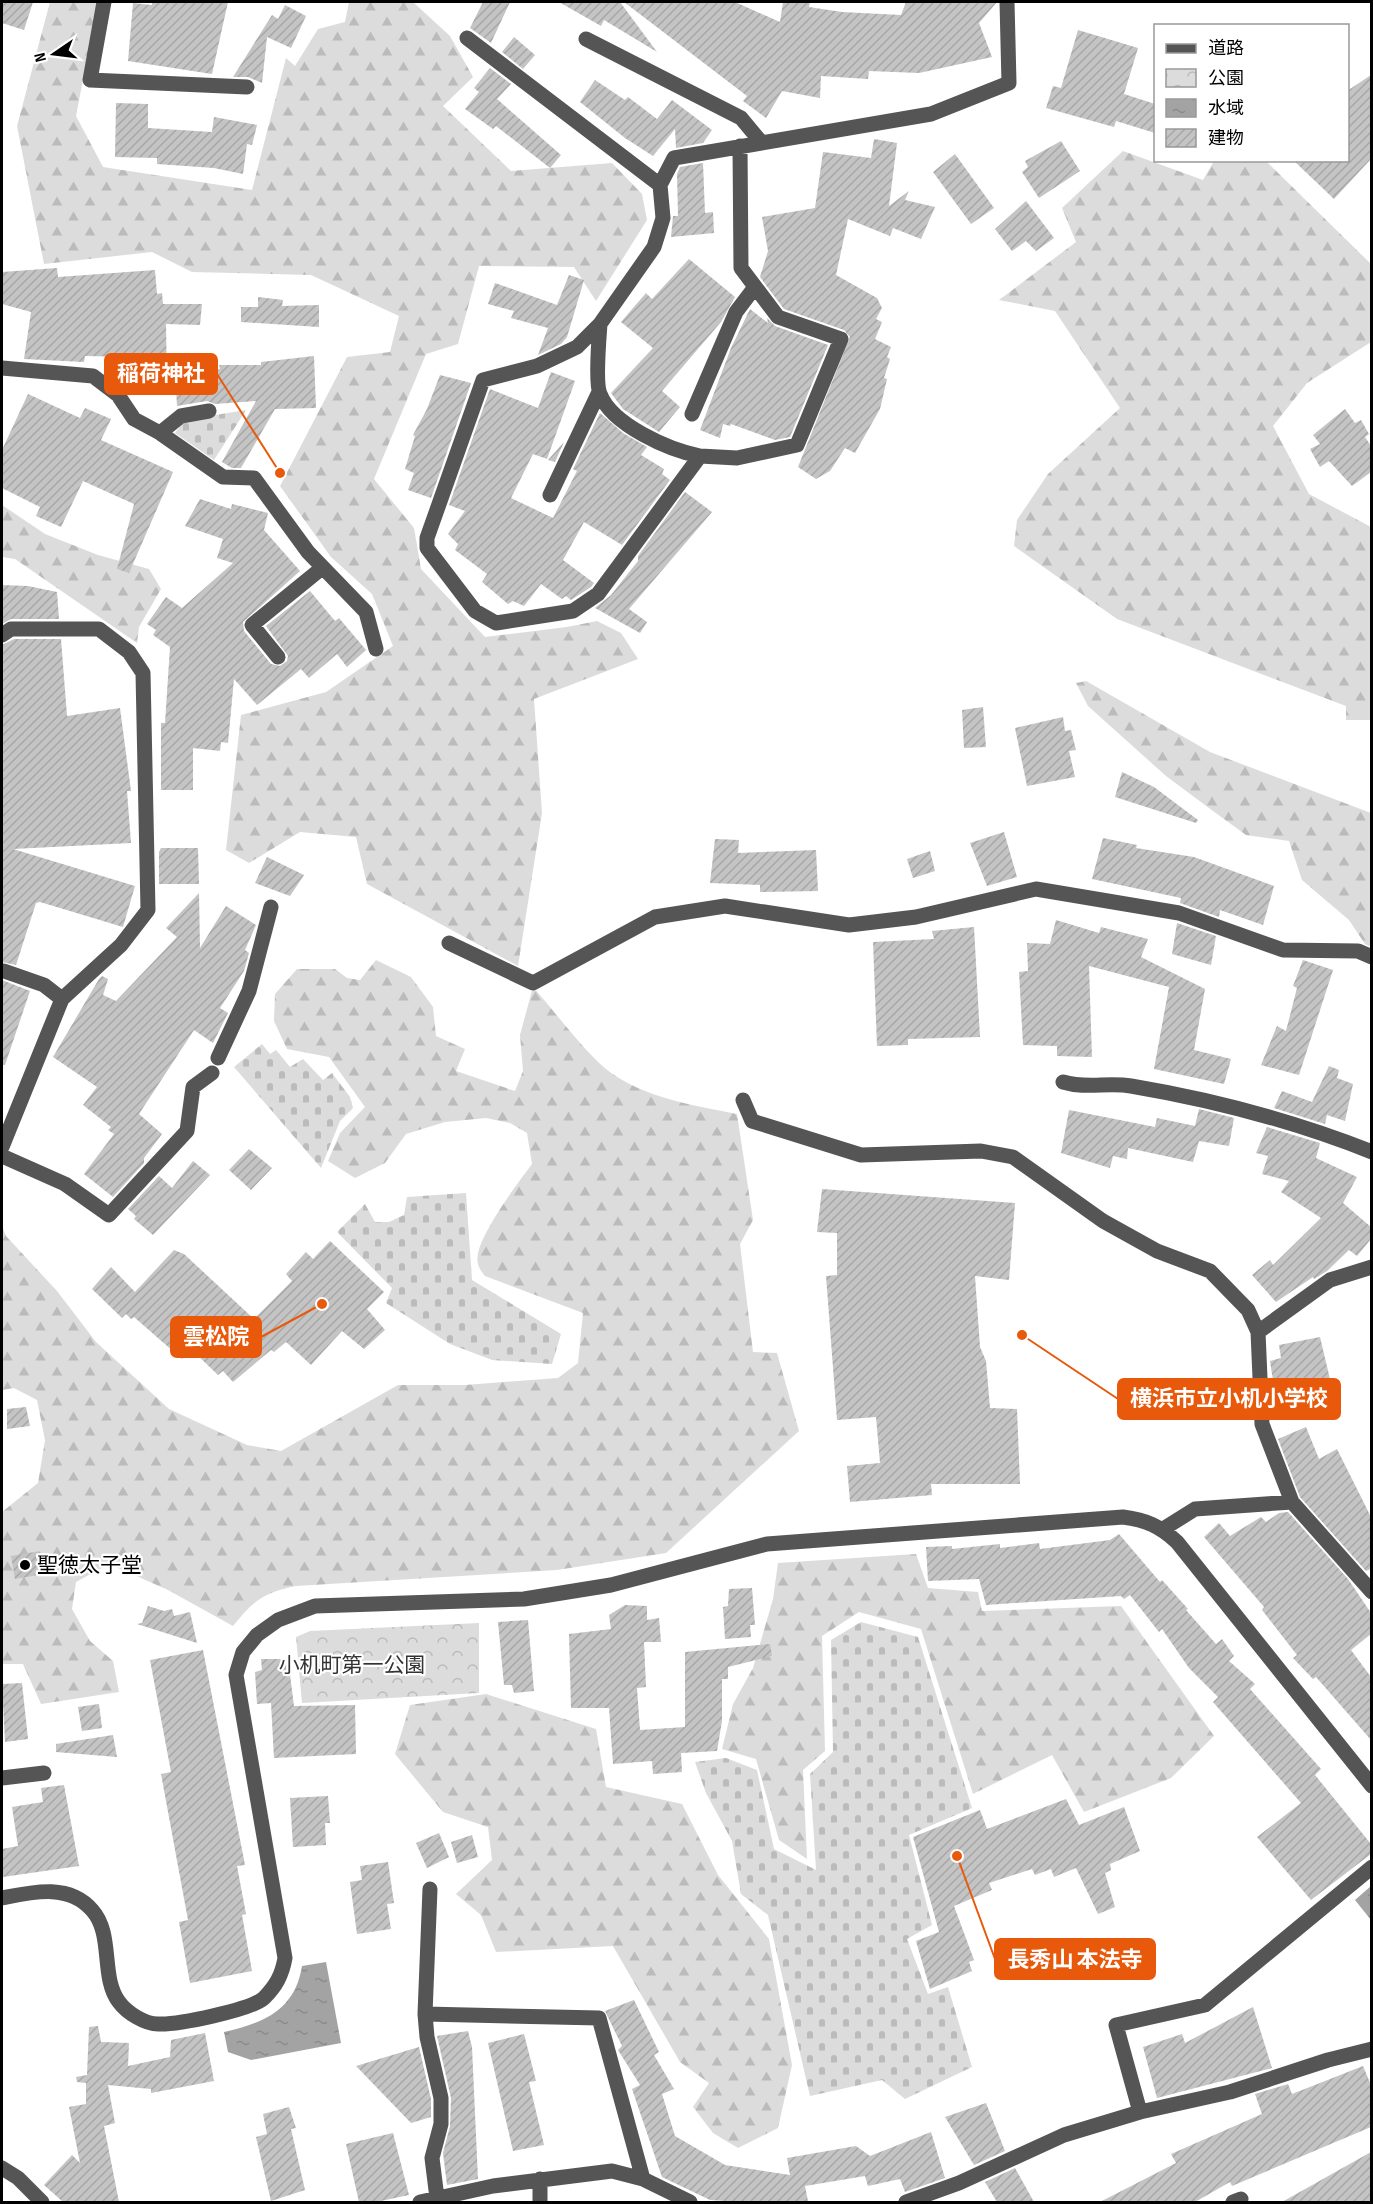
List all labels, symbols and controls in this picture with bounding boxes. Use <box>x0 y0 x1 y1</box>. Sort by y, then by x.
north arrow <box>24 24 84 84</box>
legend <box>1154 24 1349 162</box>
text: 道路 <box>1208 38 1244 59</box>
text: N <box>31 51 51 64</box>
text: 公園 <box>1208 68 1244 89</box>
text: 水域 <box>1208 98 1244 119</box>
text: 建物 <box>1208 128 1244 149</box>
callout: 稲荷神社 <box>105 354 217 394</box>
text: 稲荷神社 <box>117 361 205 388</box>
callout: 雲松院 <box>171 1317 261 1357</box>
text: 雲松院 <box>183 1324 249 1351</box>
callout: 横浜市立小机小学校 <box>1118 1379 1340 1419</box>
text: 横浜市立小机小学校 <box>1130 1386 1328 1413</box>
place label: 聖徳太子堂 <box>37 1553 142 1578</box>
marker: 聖徳太子堂 <box>18 1558 32 1572</box>
park label: 小机町第一公園 <box>279 1653 426 1678</box>
callout: 長秀山 本法寺 <box>995 1939 1155 1979</box>
text: 長秀山 本法寺 <box>1007 1947 1143 1974</box>

